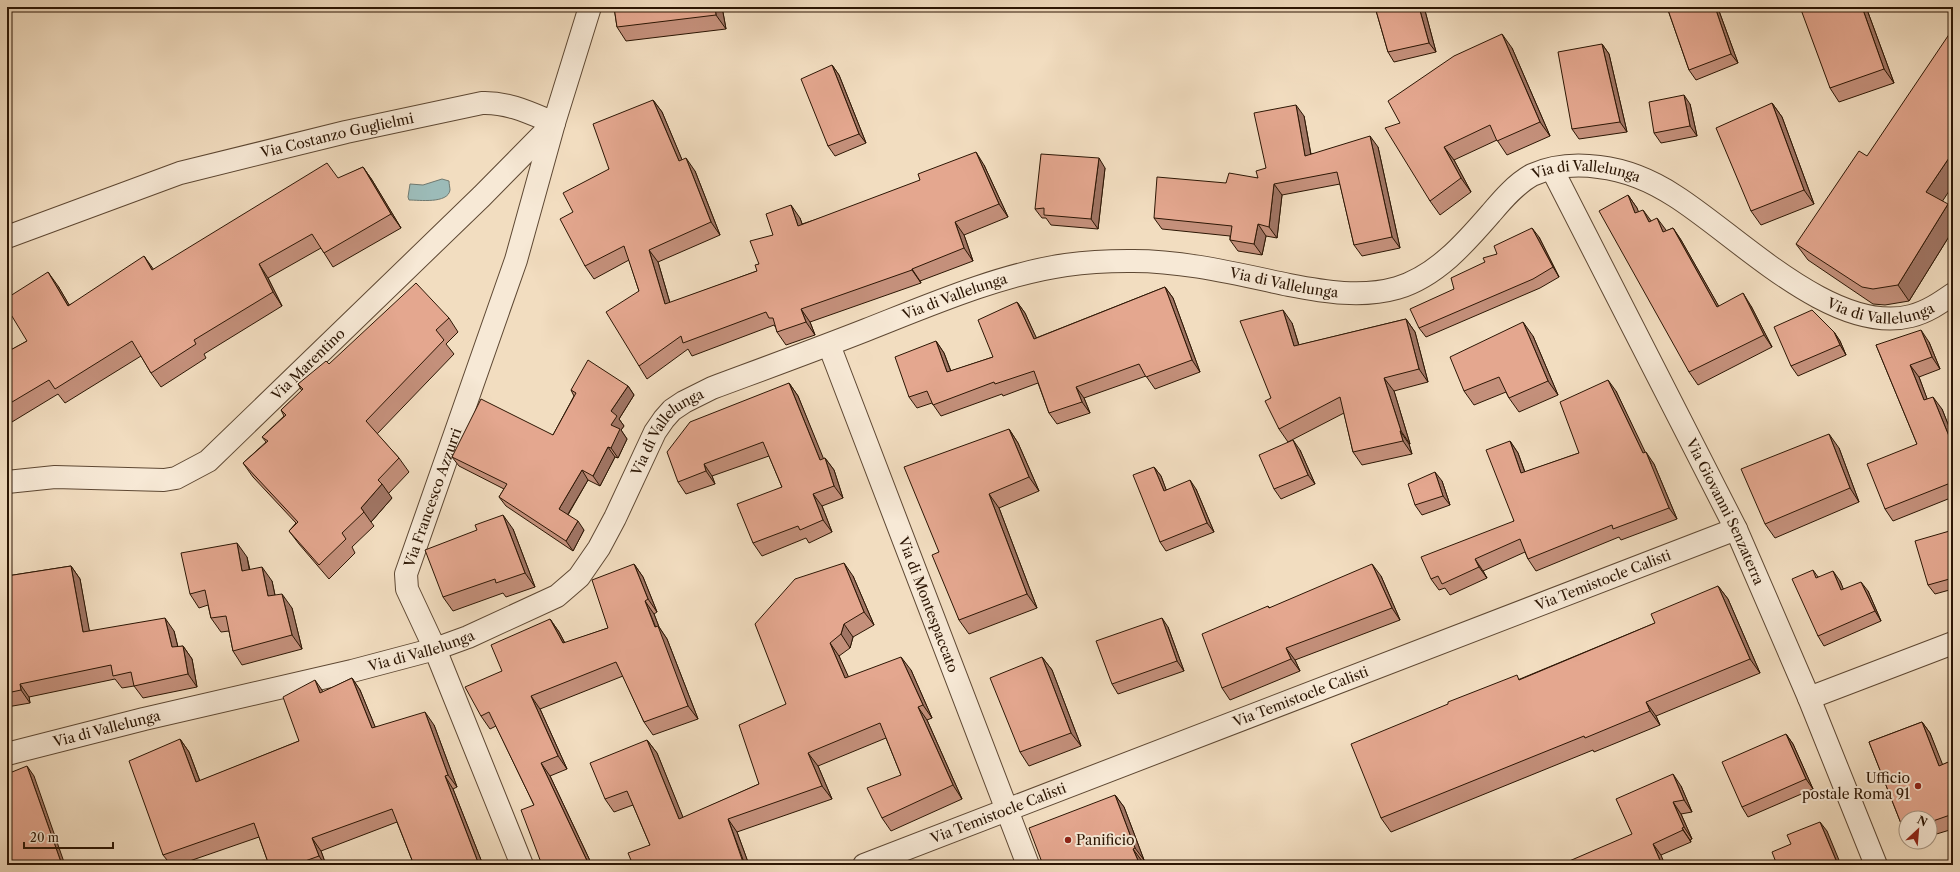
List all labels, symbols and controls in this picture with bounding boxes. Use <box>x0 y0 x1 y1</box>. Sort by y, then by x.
street label: Via Costanzo Guglielmi <box>258 109 415 162</box>
street label: Via di Vallelunga <box>1528 157 1644 186</box>
street label: Via di Vallelunga <box>1227 263 1340 302</box>
street label: Via di Vallelunga <box>899 269 1010 324</box>
street label: Via di Vallelunga <box>1823 293 1938 328</box>
street label: Via Marentino <box>267 324 349 405</box>
street label: Via di Vallelunga <box>627 384 707 479</box>
street label: Via Francesco Azzurri <box>400 426 465 571</box>
street label: Via Giovanni Senzaterra <box>1682 434 1768 588</box>
street label: Via di Montespaccato <box>894 533 962 675</box>
street label: Via Temistocle Calisti <box>1532 546 1673 615</box>
street label: Via di Vallelunga <box>365 626 478 676</box>
street label: Via Temistocle Calisti <box>1229 662 1371 731</box>
street label: Via di Vallelunga <box>50 706 163 751</box>
place label: Ufficio postale Roma 91 <box>1802 769 1910 803</box>
street label: Via Temistocle Calisti <box>927 779 1069 848</box>
marker: Ufficio postale Roma 91 <box>1913 781 1923 791</box>
north arrow <box>1898 810 1938 850</box>
text: N <box>1915 813 1930 830</box>
scale bar <box>24 824 113 850</box>
text: 20 m <box>30 830 59 845</box>
place label: Panificio <box>1076 831 1135 849</box>
marker: Panificio <box>1063 835 1073 845</box>

